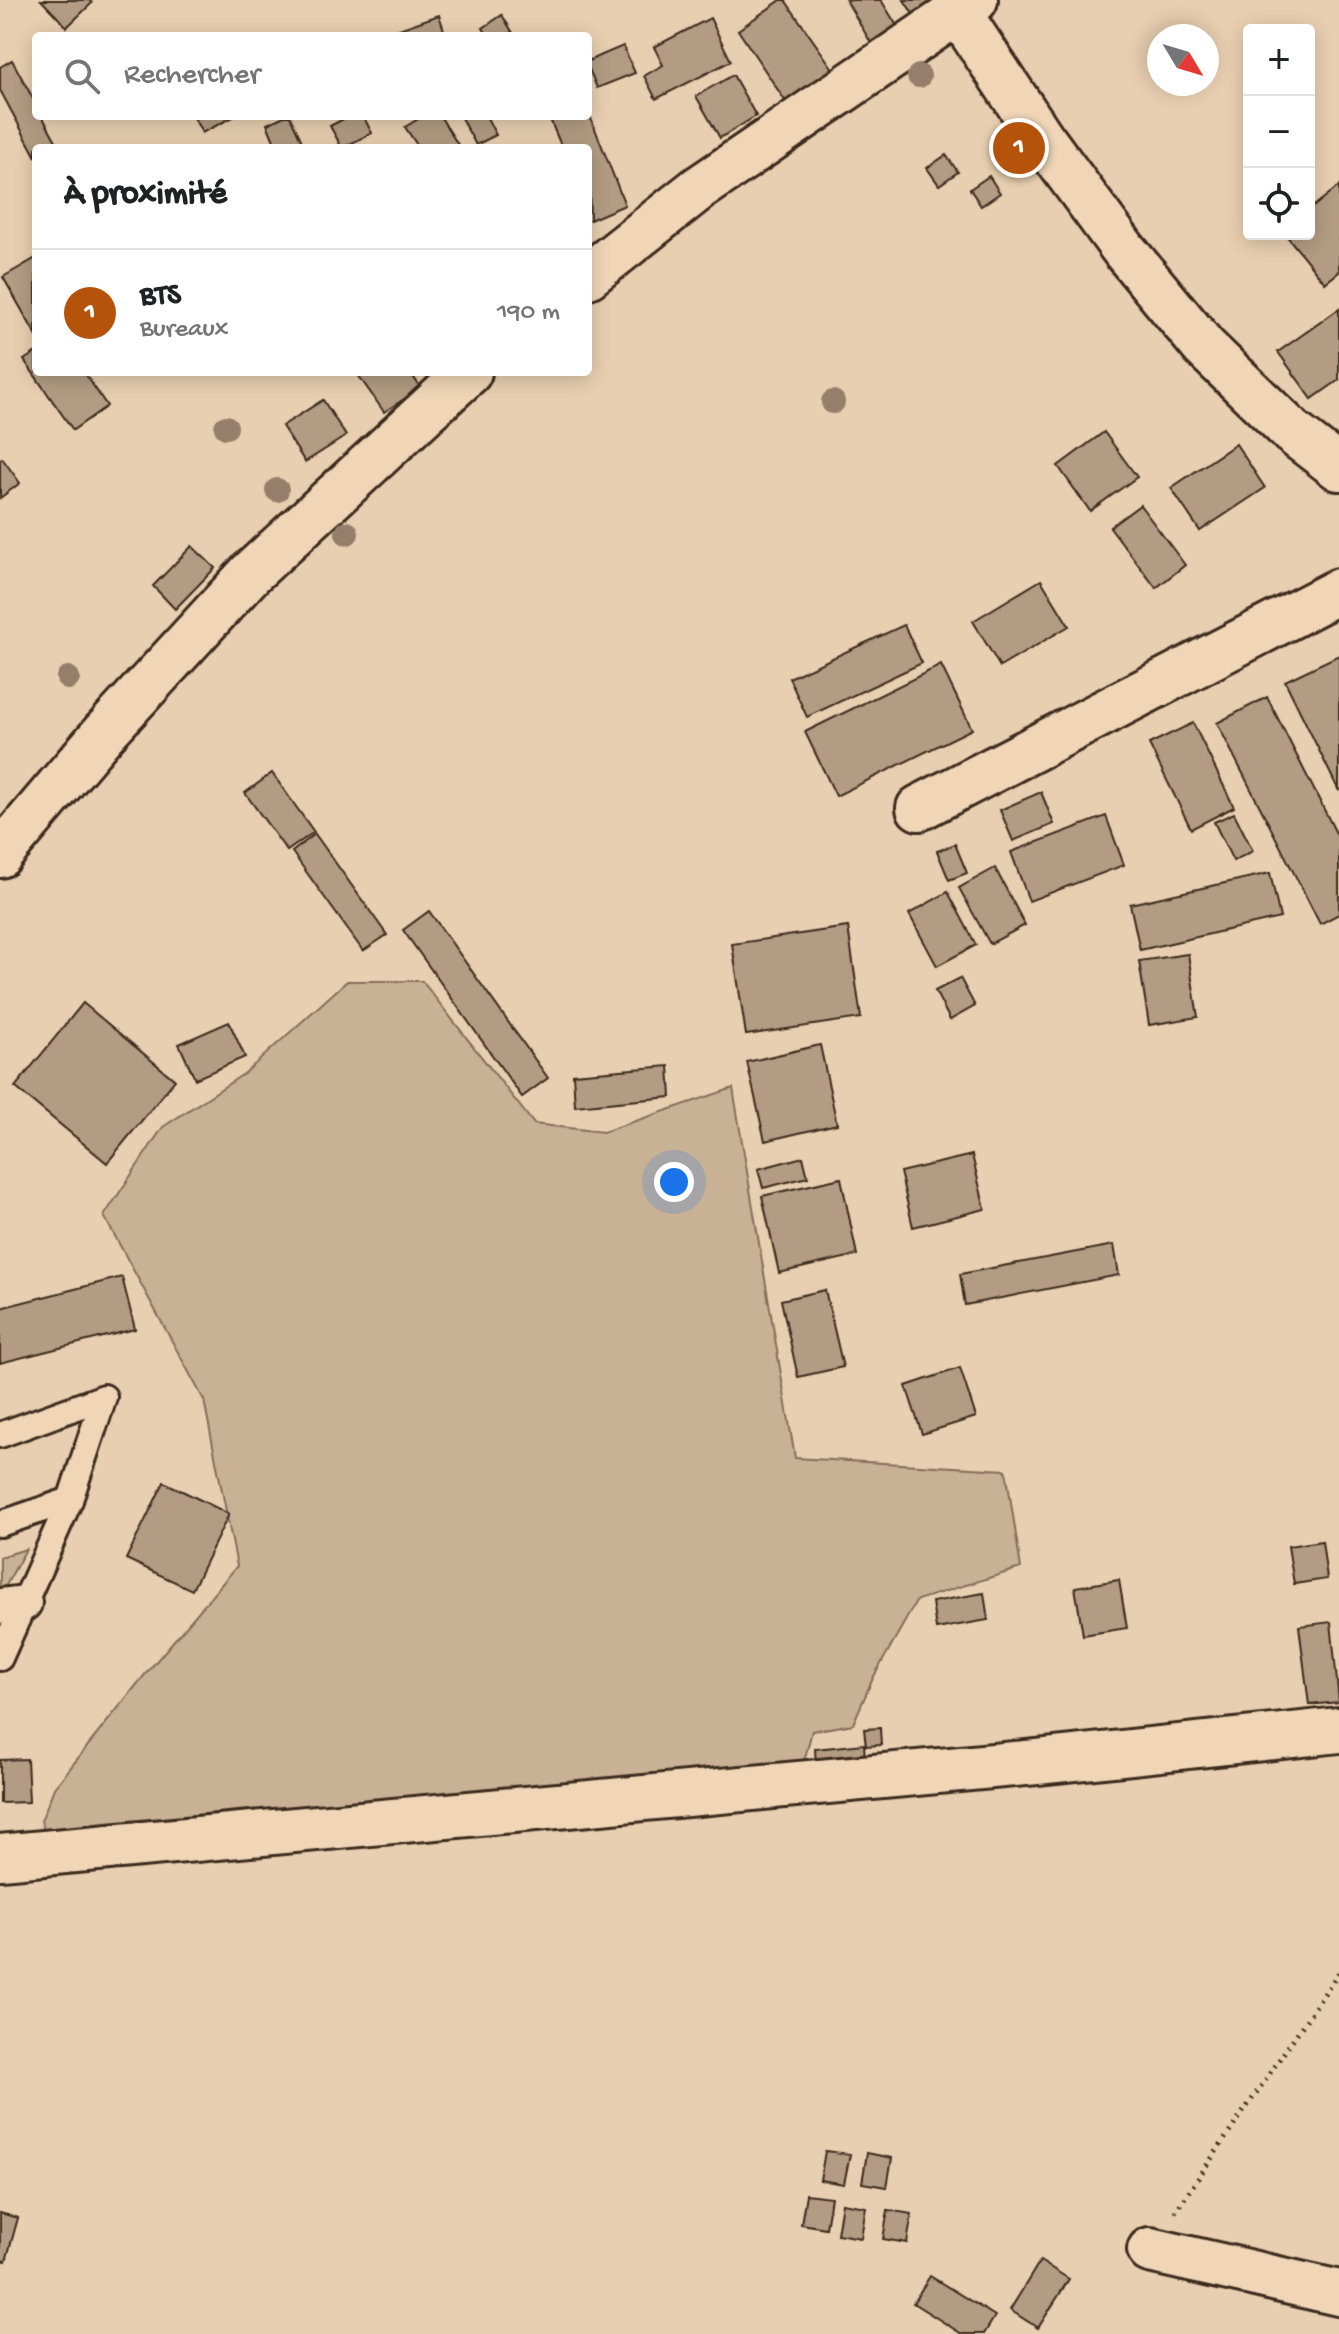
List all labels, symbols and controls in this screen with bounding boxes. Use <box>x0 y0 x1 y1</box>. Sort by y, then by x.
north arrow <box>1147 24 1219 96</box>
map controls <box>1243 24 1315 240</box>
button: + <box>1243 24 1315 96</box>
search box <box>32 32 592 120</box>
icon: search <box>60 54 104 98</box>
text: Rechercher <box>124 59 260 94</box>
button: − <box>1243 96 1315 168</box>
pin: 1 <box>993 118 1045 178</box>
button: locate <box>1243 168 1315 240</box>
text: À proximité <box>64 176 227 216</box>
text: BTS <box>140 280 181 315</box>
text: 1 <box>85 298 95 329</box>
text: 190 m <box>497 298 560 329</box>
text: Bureaux <box>140 315 228 346</box>
your location <box>654 1162 694 1202</box>

